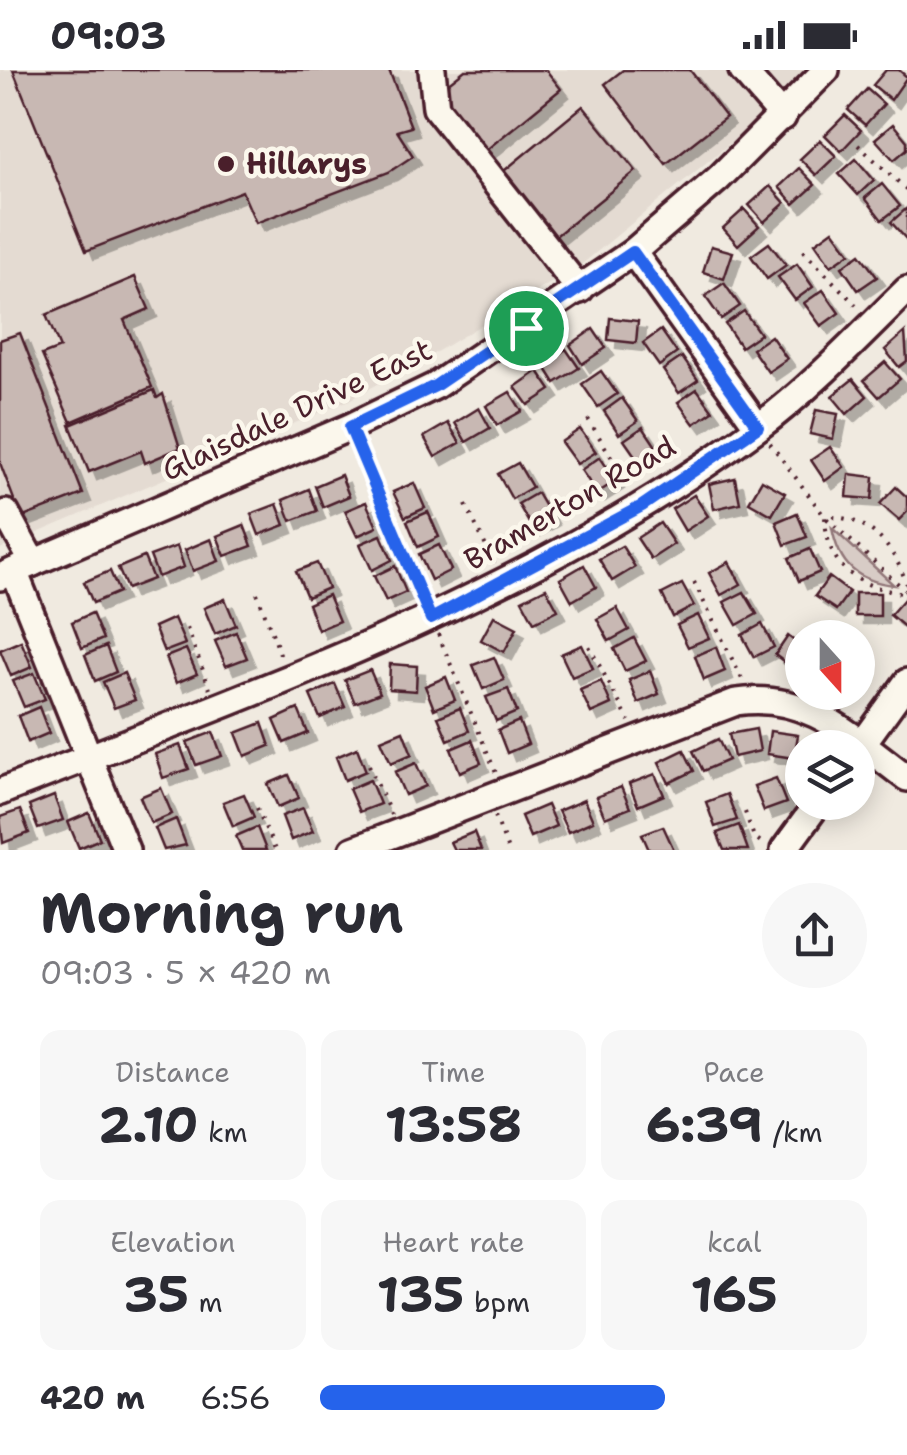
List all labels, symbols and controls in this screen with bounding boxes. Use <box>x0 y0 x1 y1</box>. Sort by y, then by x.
text: 09:03 <box>50 10 166 61</box>
place label: Hillarys <box>246 143 367 184</box>
marker: Hillarys <box>215 153 237 175</box>
pin <box>484 286 569 371</box>
icon: arrive <box>499 301 554 356</box>
street label: Glaisdale Drive East <box>155 329 439 490</box>
street label: Bramerton Road <box>456 425 683 580</box>
north arrow <box>785 620 875 710</box>
map controls <box>785 620 875 820</box>
button: layers <box>785 730 875 820</box>
text: Morning run <box>40 876 404 950</box>
button: share <box>762 883 867 988</box>
text: 09:03 · 5 × 420 m <box>40 951 331 994</box>
text: Distance <box>115 1053 230 1091</box>
text: Time <box>421 1053 486 1091</box>
text: Pace <box>703 1053 765 1091</box>
text: 2.10 <box>98 1091 199 1158</box>
text: 13:58 <box>385 1091 522 1158</box>
text: 6:39 <box>646 1091 763 1158</box>
text: km <box>199 1113 248 1151</box>
text: /km <box>763 1113 823 1151</box>
text: Elevation <box>110 1223 235 1261</box>
text: Heart rate <box>382 1223 525 1261</box>
text: kcal <box>707 1223 761 1261</box>
text: 35 <box>123 1261 189 1328</box>
text: 135 <box>377 1261 464 1328</box>
text: 165 <box>691 1261 778 1328</box>
text: m <box>189 1283 223 1321</box>
text: bpm <box>464 1283 530 1321</box>
text: 420 m <box>40 1376 145 1419</box>
text: 6:56 <box>200 1376 271 1419</box>

